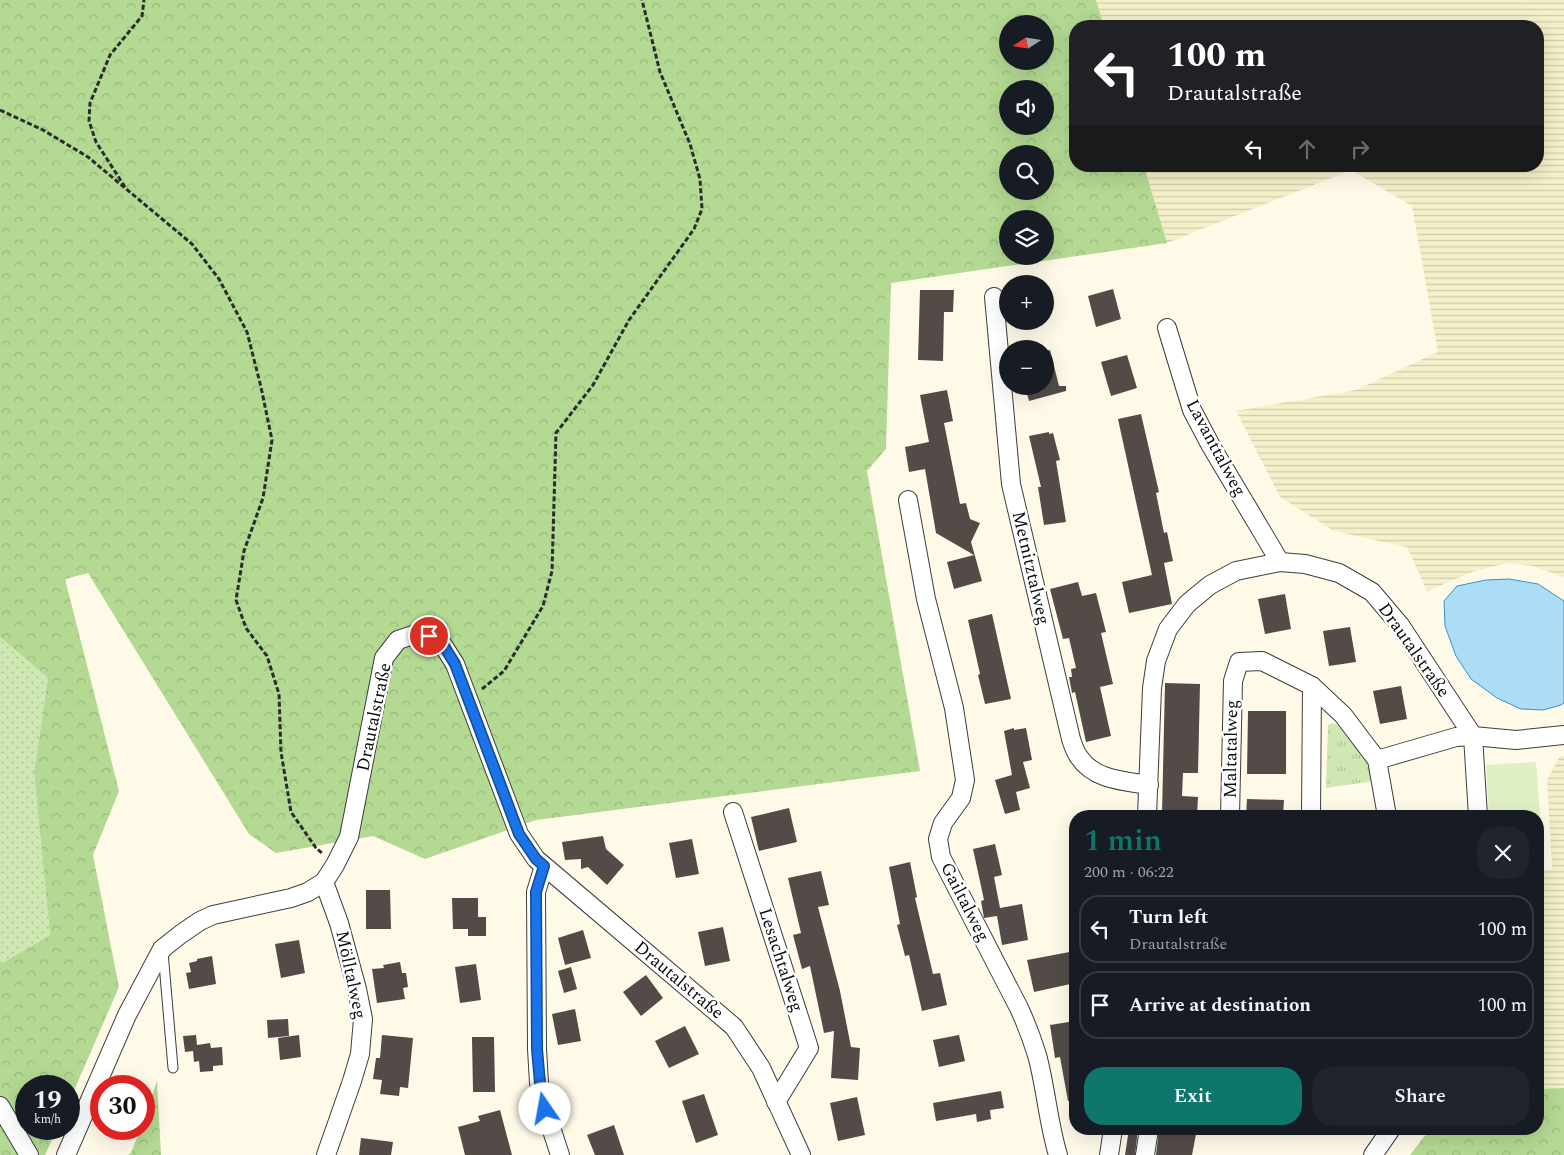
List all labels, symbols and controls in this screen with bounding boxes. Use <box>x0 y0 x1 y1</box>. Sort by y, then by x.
north arrow <box>999 15 1054 70</box>
map controls <box>999 15 1054 395</box>
text: 100 m <box>1167 29 1266 82</box>
icon: left <box>1084 40 1149 105</box>
text: Drautalstraße <box>1167 77 1302 110</box>
button: sound <box>999 80 1054 135</box>
icon: left <box>1240 135 1268 163</box>
icon: ahead <box>1293 135 1321 163</box>
icon: right <box>1346 135 1374 163</box>
button: search <box>999 145 1054 200</box>
button: layers <box>999 210 1054 265</box>
button: + <box>999 275 1054 330</box>
button: − <box>999 340 1054 395</box>
street label: Lavanttalweg <box>1179 394 1253 502</box>
street label: Metnitztalweg <box>1005 508 1057 628</box>
street label: Drautalstraße <box>1371 597 1457 703</box>
pin <box>408 615 450 657</box>
icon: arrive <box>415 622 443 650</box>
street label: Drautalstraße <box>349 660 399 774</box>
street label: Maltatalweg <box>1217 699 1245 799</box>
text: 1 min <box>1084 818 1162 864</box>
button: close <box>1477 827 1529 879</box>
street label: Gailtalweg <box>933 858 997 946</box>
text: 200 m · 06:22 <box>1084 860 1174 884</box>
text: Turn left <box>1129 903 1208 932</box>
street label: Lesachtalweg <box>751 904 811 1016</box>
icon: left <box>1086 915 1114 943</box>
text: 100 m <box>1477 915 1527 944</box>
street label: Mölltalweg <box>328 928 374 1022</box>
text: Drautalstraße <box>1129 932 1227 956</box>
street label: Drautalstraße <box>628 934 730 1026</box>
icon: arrive <box>1086 991 1114 1019</box>
text: Arrive at destination <box>1129 991 1311 1020</box>
text: 100 m <box>1477 991 1527 1020</box>
button: Exit <box>1084 1067 1302 1125</box>
button: Share <box>1312 1067 1529 1125</box>
speed limit sign: 30 <box>90 1075 155 1140</box>
text: 19 <box>33 1082 62 1120</box>
position arrow <box>518 1082 570 1134</box>
text: km/h <box>34 1110 61 1129</box>

